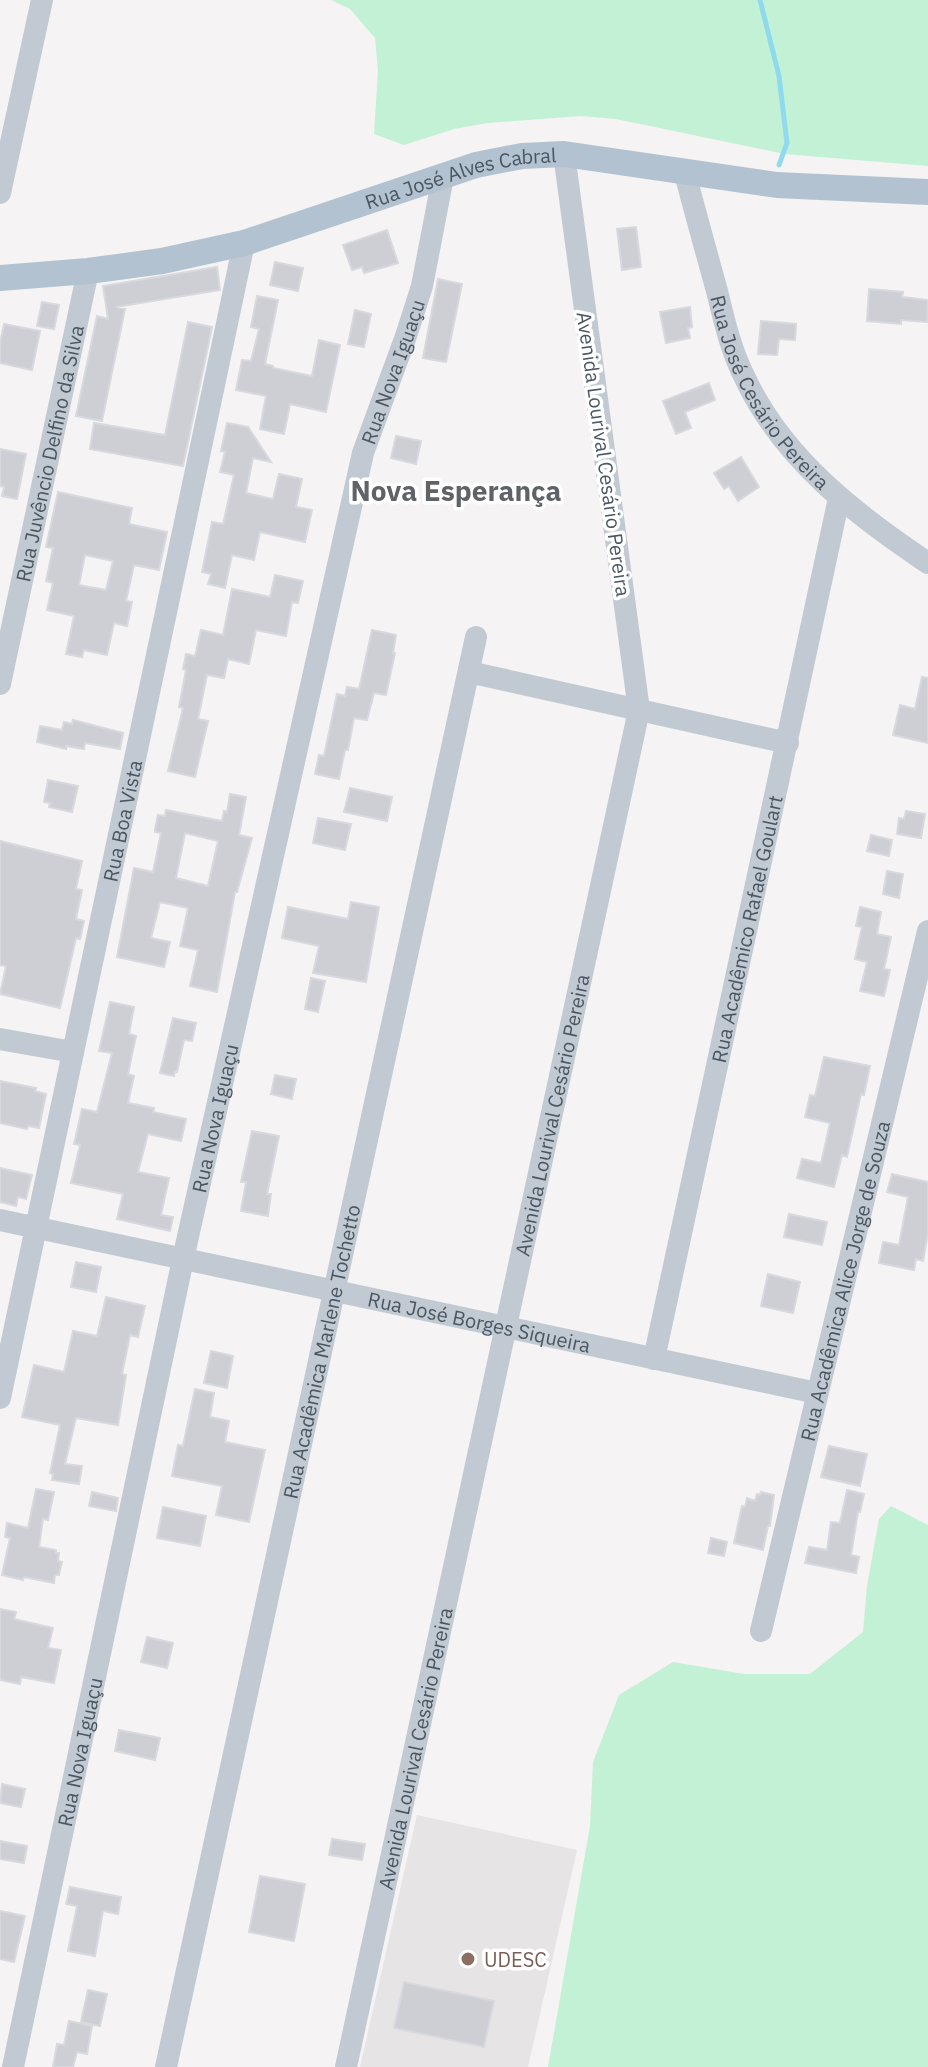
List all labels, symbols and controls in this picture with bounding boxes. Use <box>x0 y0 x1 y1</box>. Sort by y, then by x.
street label: Rua José Alves Cabral <box>361 141 557 215</box>
street label: Rua José Cesário Pereira <box>705 292 836 495</box>
street label: Rua Nova Iguaçu <box>354 296 430 448</box>
street label: Avenida Lourival Cesário Pereira <box>571 310 637 599</box>
street label: Rua Juvêncio Delfino da Silva <box>9 322 90 584</box>
district label: Nova Esperança <box>350 472 562 509</box>
street label: Rua Boa Vista <box>96 757 148 884</box>
street label: Rua Acadêmico Rafael Goulart <box>705 793 788 1065</box>
street label: Avenida Lourival Cesário Pereira <box>508 971 595 1258</box>
street label: Rua Nova Iguaçu <box>185 1041 244 1195</box>
street label: Rua Acadêmica Alice Jorge de Souza <box>793 1118 896 1444</box>
street label: Rua Acadêmica Marlene Tochetto <box>276 1202 366 1501</box>
street label: Rua José Borges Siqueira <box>365 1285 594 1358</box>
street label: Avenida Lourival Cesário Pereira <box>371 1605 458 1892</box>
street label: Rua Nova Iguaçu <box>50 1675 108 1829</box>
place label: UDESC <box>484 1946 547 1973</box>
marker: UDESC <box>459 1950 477 1968</box>

